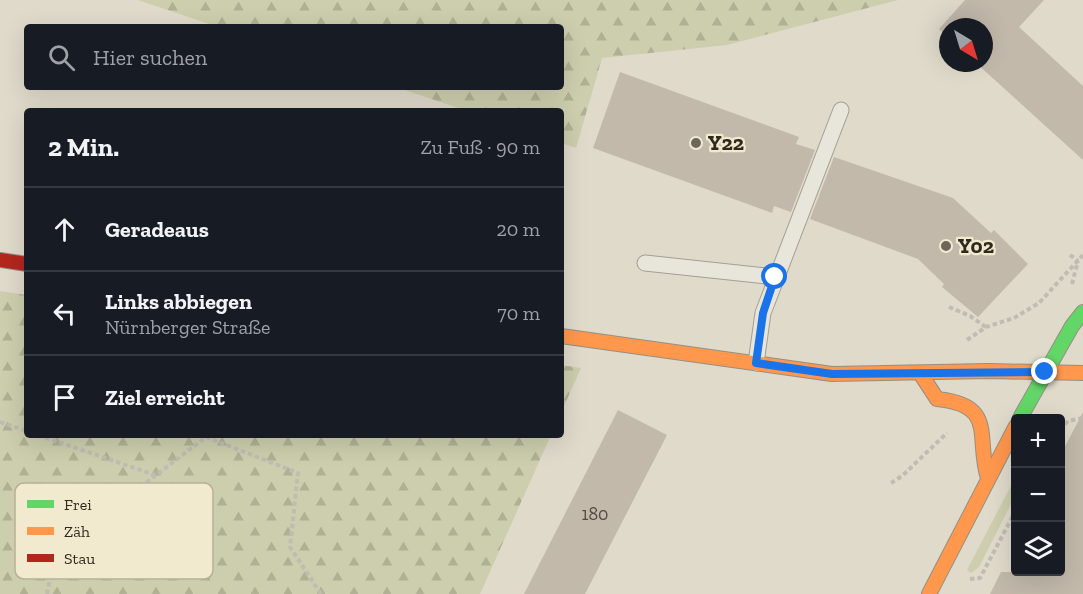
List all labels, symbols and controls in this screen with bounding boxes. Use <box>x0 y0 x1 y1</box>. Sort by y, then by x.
north arrow <box>939 18 993 72</box>
search box <box>24 24 564 90</box>
icon: search <box>45 41 78 74</box>
text: Hier suchen <box>93 44 207 71</box>
place label: Y22 <box>708 130 744 155</box>
text: 2 Min. <box>48 131 119 163</box>
text: Zu Fuß · 90 m <box>420 135 540 159</box>
marker: Y22 <box>689 136 703 150</box>
icon: ahead <box>48 213 81 246</box>
text: Geradeaus <box>105 216 209 243</box>
text: 20 m <box>496 217 540 241</box>
place label: Y02 <box>958 233 994 258</box>
marker: Y02 <box>939 239 953 253</box>
route start <box>761 263 787 289</box>
text: Links abbiegen <box>105 288 252 315</box>
icon: left <box>48 297 81 330</box>
text: 70 m <box>497 301 540 325</box>
text: Nürnberger Straße <box>105 315 270 339</box>
route end <box>1031 358 1057 384</box>
icon: arrive <box>48 381 81 414</box>
text: Ziel erreicht <box>105 384 225 411</box>
map controls <box>1011 414 1065 576</box>
button: + <box>1011 414 1065 468</box>
button: − <box>1011 468 1065 522</box>
legend <box>15 483 213 579</box>
text: Frei <box>64 495 92 514</box>
house number: 180 <box>582 503 608 525</box>
text: Zäh <box>64 522 90 541</box>
button: layers <box>1011 522 1065 576</box>
text: Stau <box>64 549 95 568</box>

